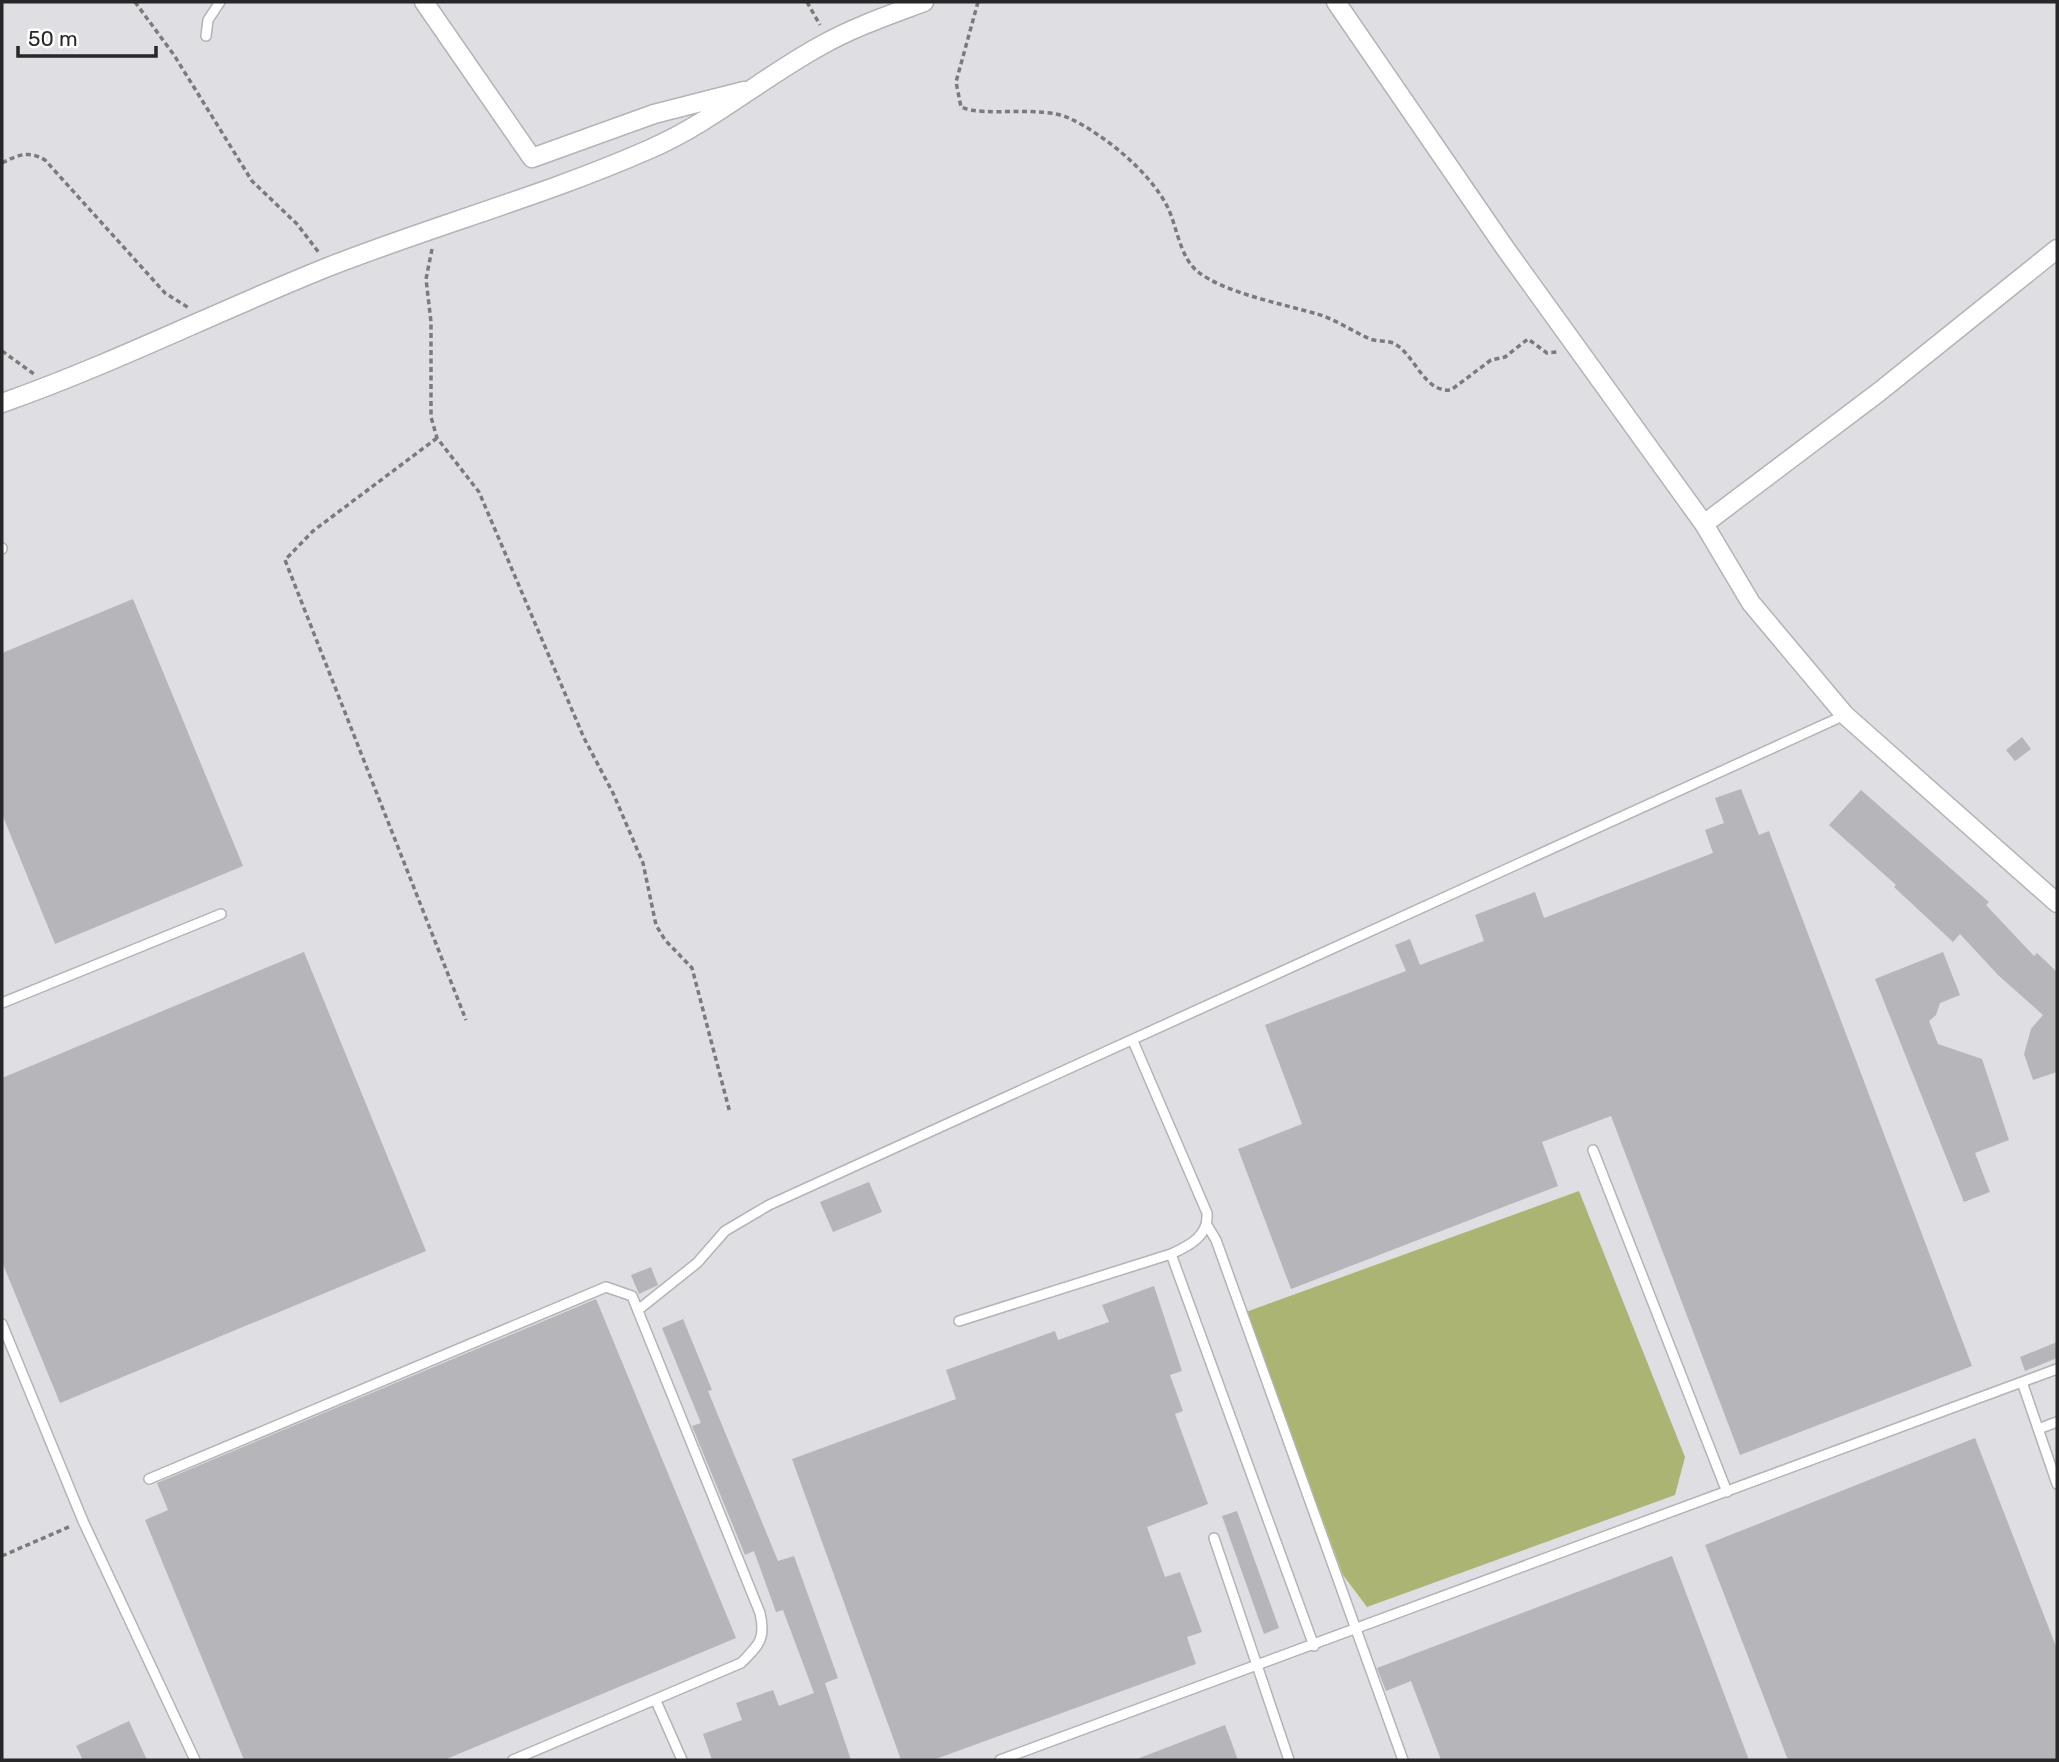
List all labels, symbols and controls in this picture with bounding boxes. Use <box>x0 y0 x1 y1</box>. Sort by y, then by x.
scale bar <box>18 14 156 58</box>
text: 50 m <box>28 26 78 51</box>

